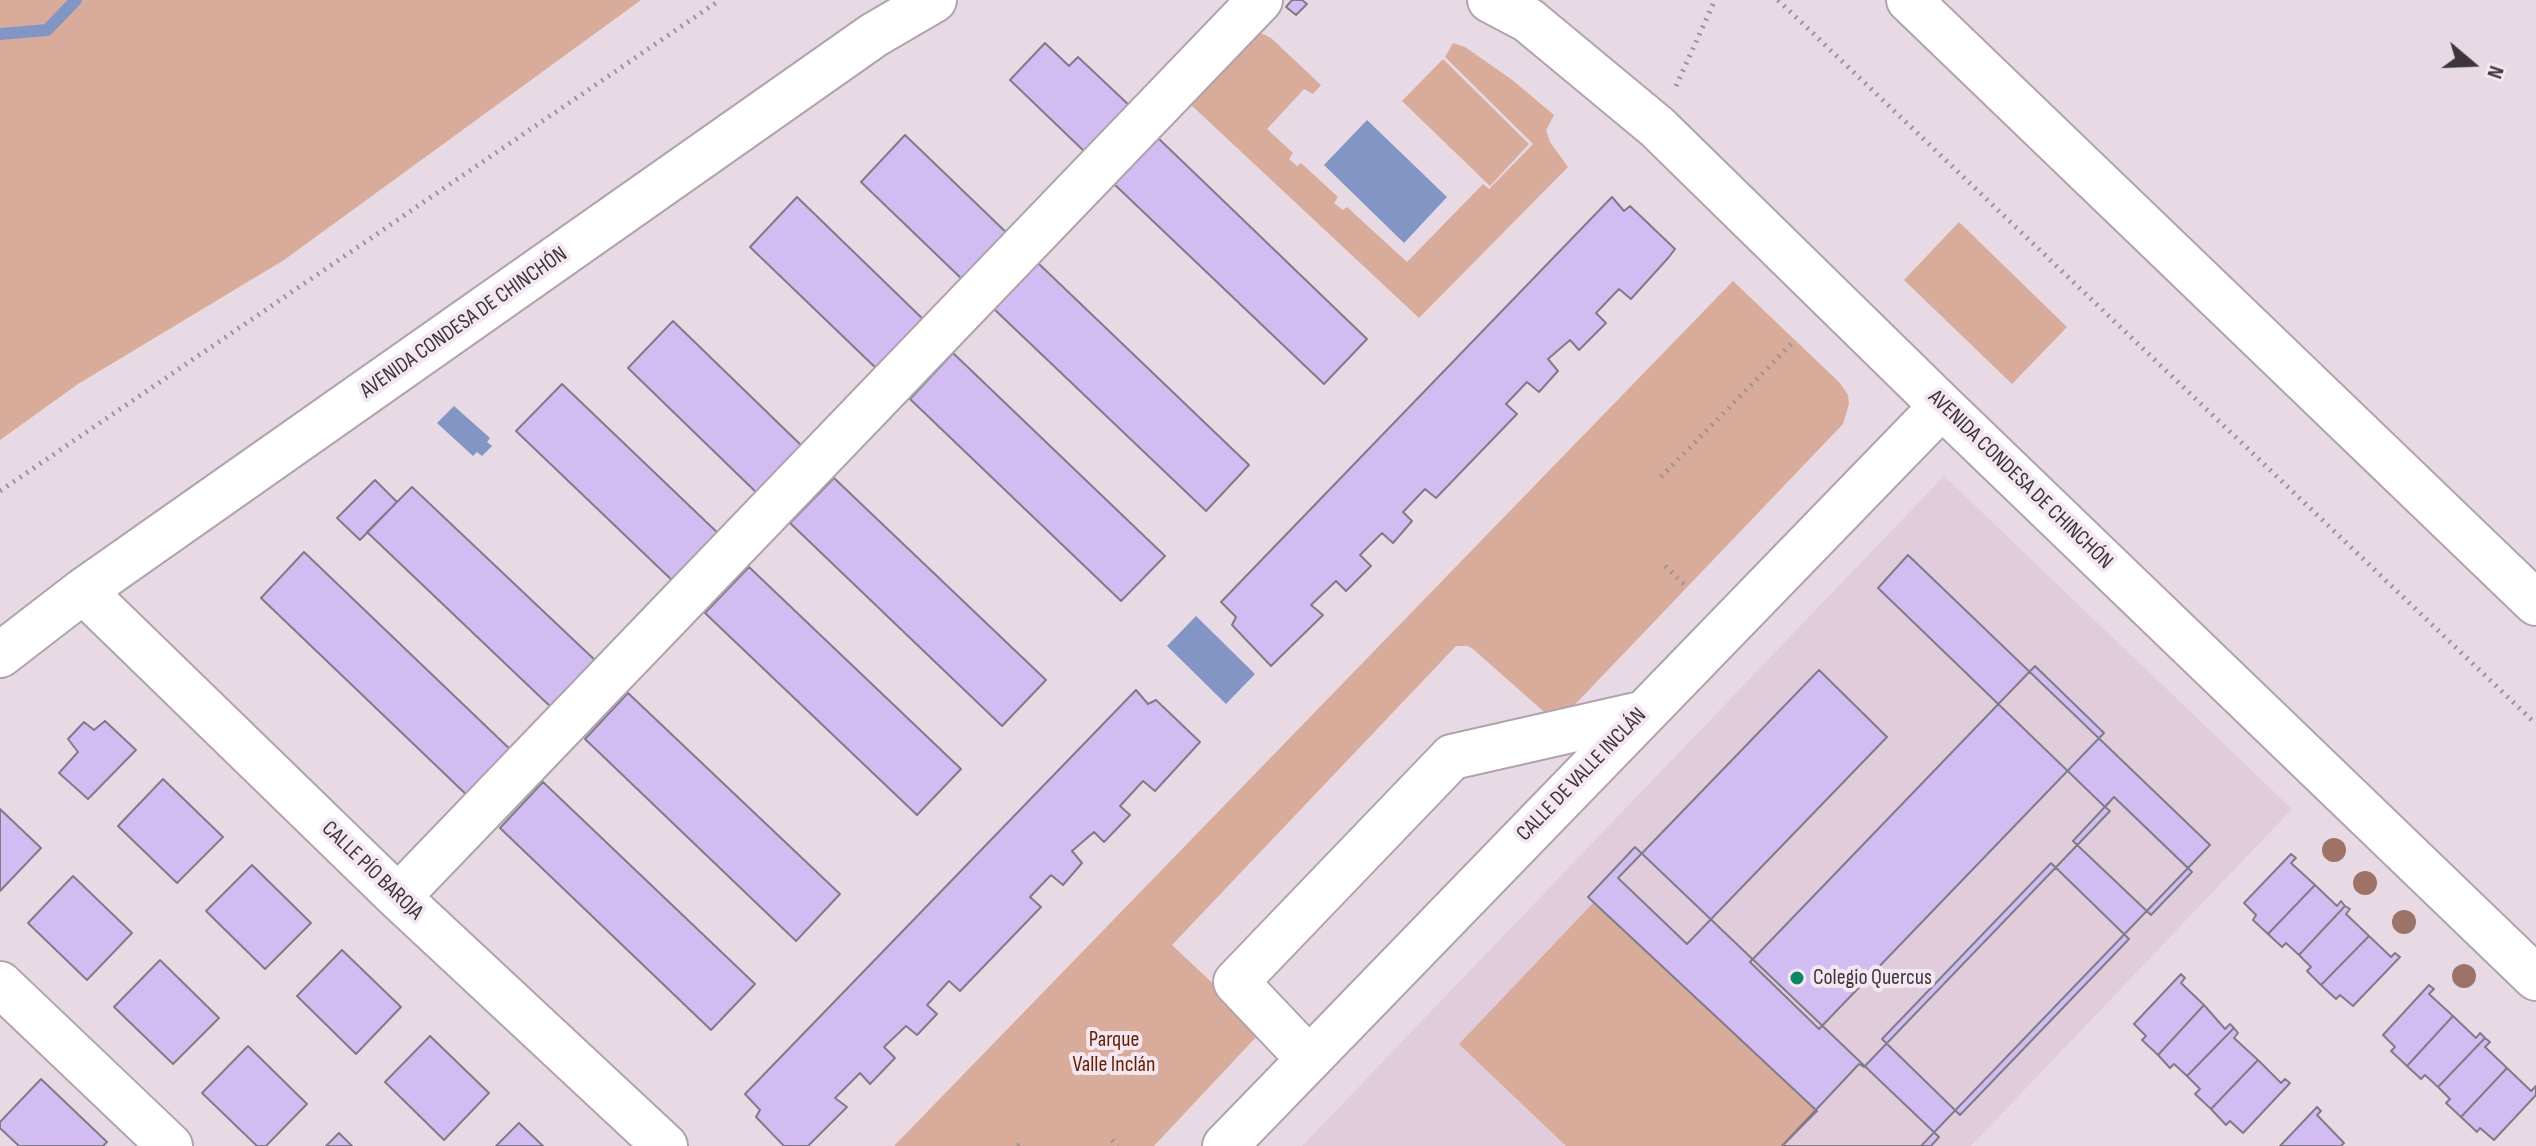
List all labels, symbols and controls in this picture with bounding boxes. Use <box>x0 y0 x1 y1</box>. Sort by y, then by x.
north arrow <box>2432 24 2512 104</box>
text: N <box>2480 62 2510 82</box>
street label: AVENIDA CONDESA DE CHINCHÓN <box>355 241 573 405</box>
street label: AVENIDA CONDESA DE CHINCHÓN <box>1922 385 2118 575</box>
street label: CALLE DE VALLE INCLÁN <box>1512 703 1652 847</box>
street label: CALLE PÍO BAROJA <box>316 816 428 926</box>
place label: Colegio Quercus <box>1813 965 1932 991</box>
marker: Colegio Quercus <box>1788 969 1806 987</box>
park label: Parque Valle Inclán <box>1073 1027 1155 1078</box>

